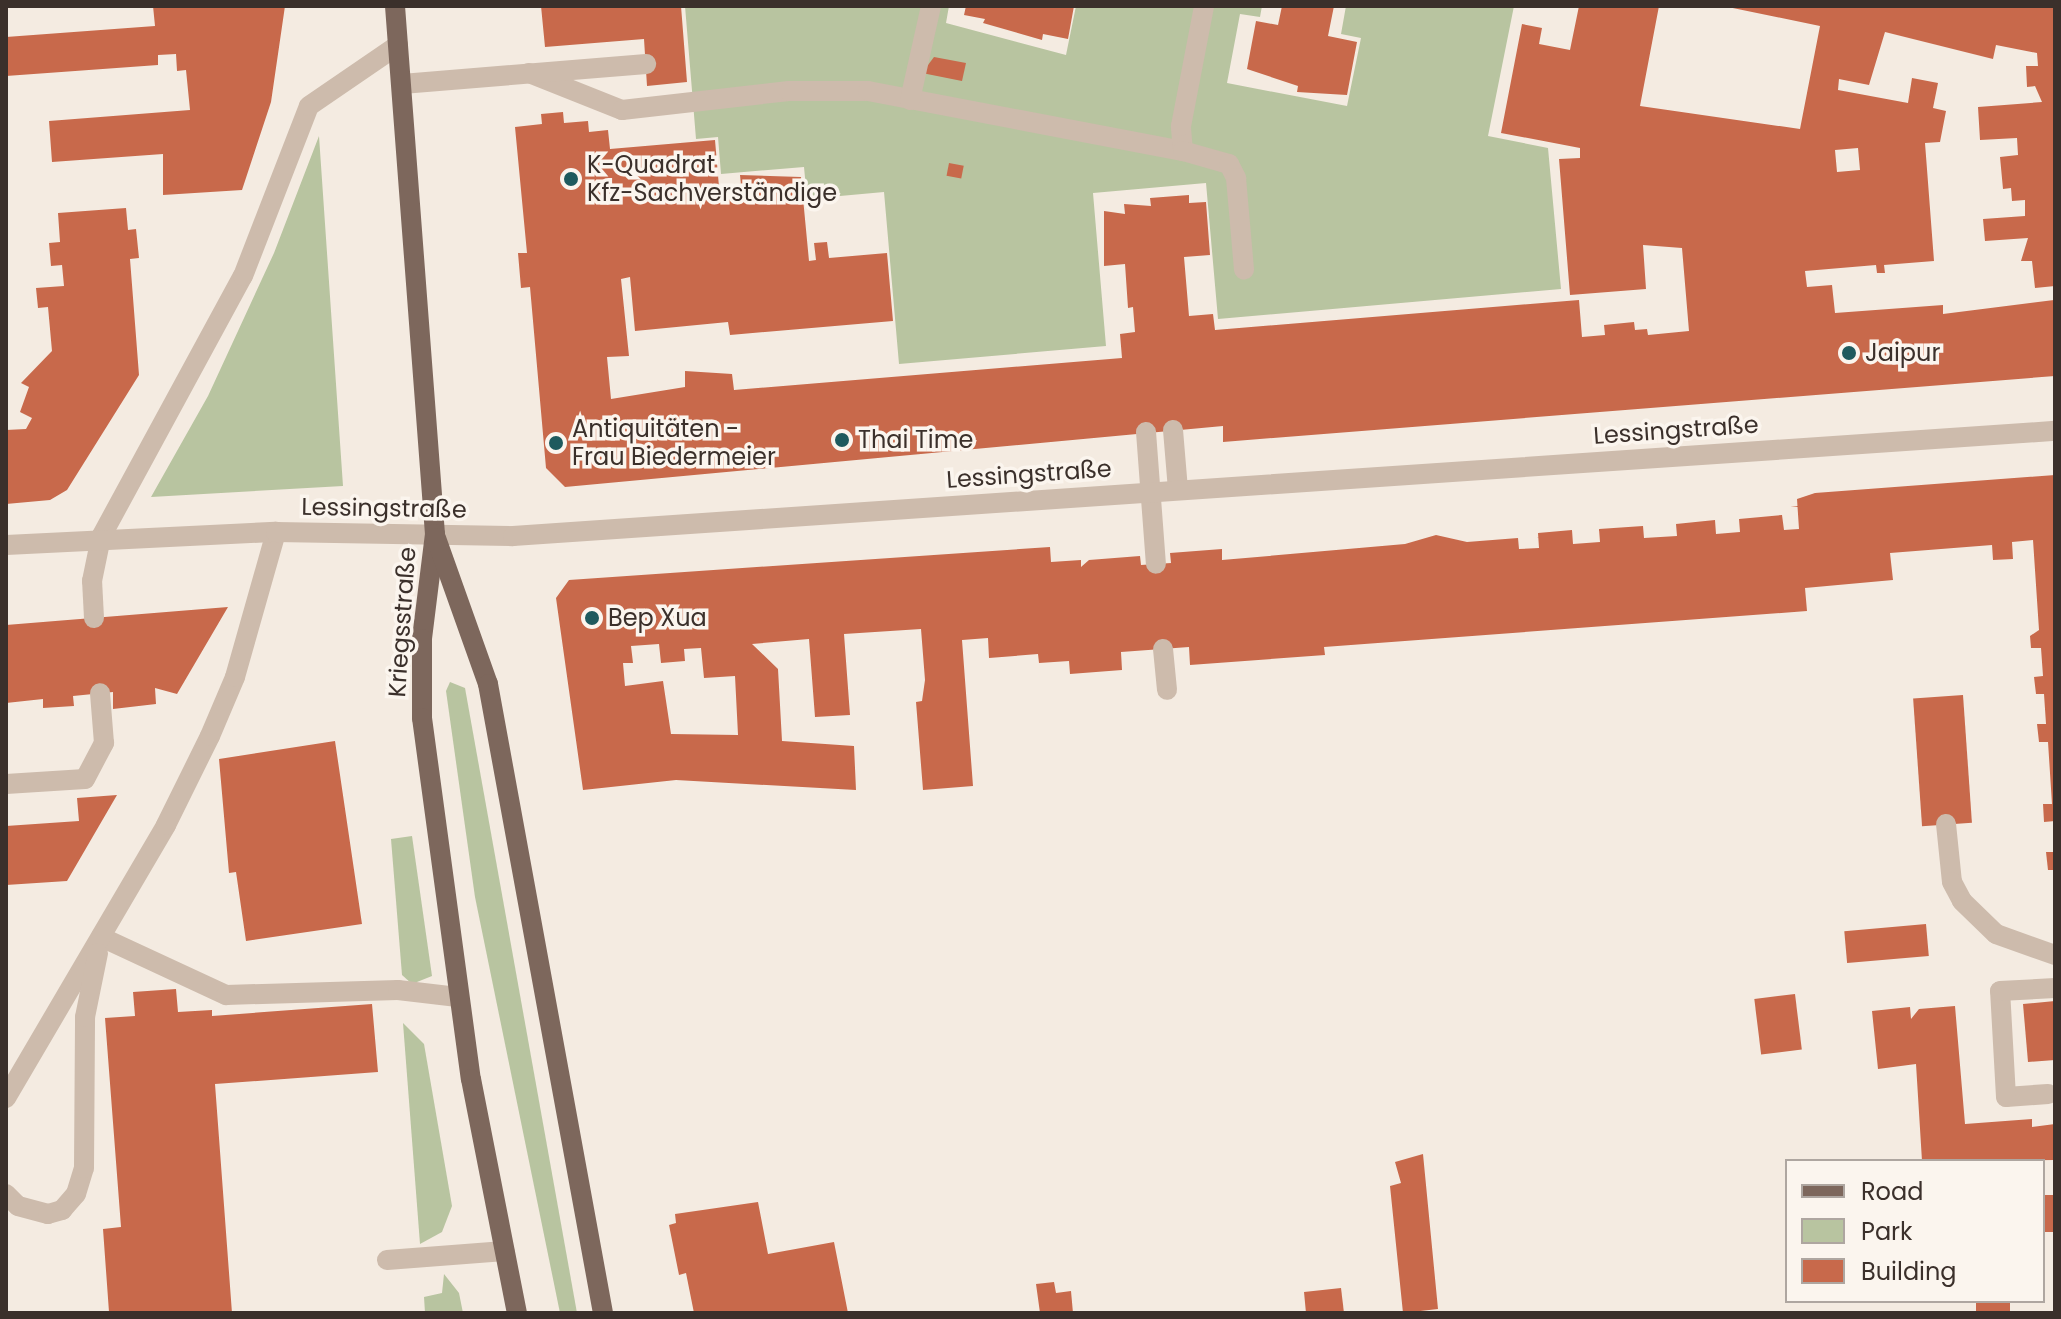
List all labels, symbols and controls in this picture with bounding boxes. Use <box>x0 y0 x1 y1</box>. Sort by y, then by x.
place label: K-Quadrat Kfz-Sachverständige <box>587 151 837 207</box>
marker: K-Quadrat Kfz-Sachverständige <box>562 170 580 188</box>
place label: Jaipur <box>1865 339 1940 367</box>
marker: Jaipur <box>1840 344 1858 362</box>
street label: Lessingstraße <box>1592 410 1760 450</box>
place label: Antiquitäten - Frau Biedermeier <box>572 415 776 471</box>
place label: Thai Time <box>858 426 973 454</box>
marker: Thai Time <box>833 431 851 449</box>
marker: Antiquitäten - Frau Biedermeier <box>547 434 565 452</box>
street label: Lessingstraße <box>945 454 1113 494</box>
street label: Lessingstraße <box>301 492 467 524</box>
street label: Kriegsstraße <box>382 546 422 698</box>
place label: Bep Xua <box>608 604 707 632</box>
marker: Bep Xua <box>583 609 601 627</box>
legend <box>1785 1159 2045 1303</box>
text: Road <box>1861 1175 1923 1208</box>
text: Park <box>1861 1215 1912 1248</box>
text: Building <box>1861 1255 1957 1288</box>

